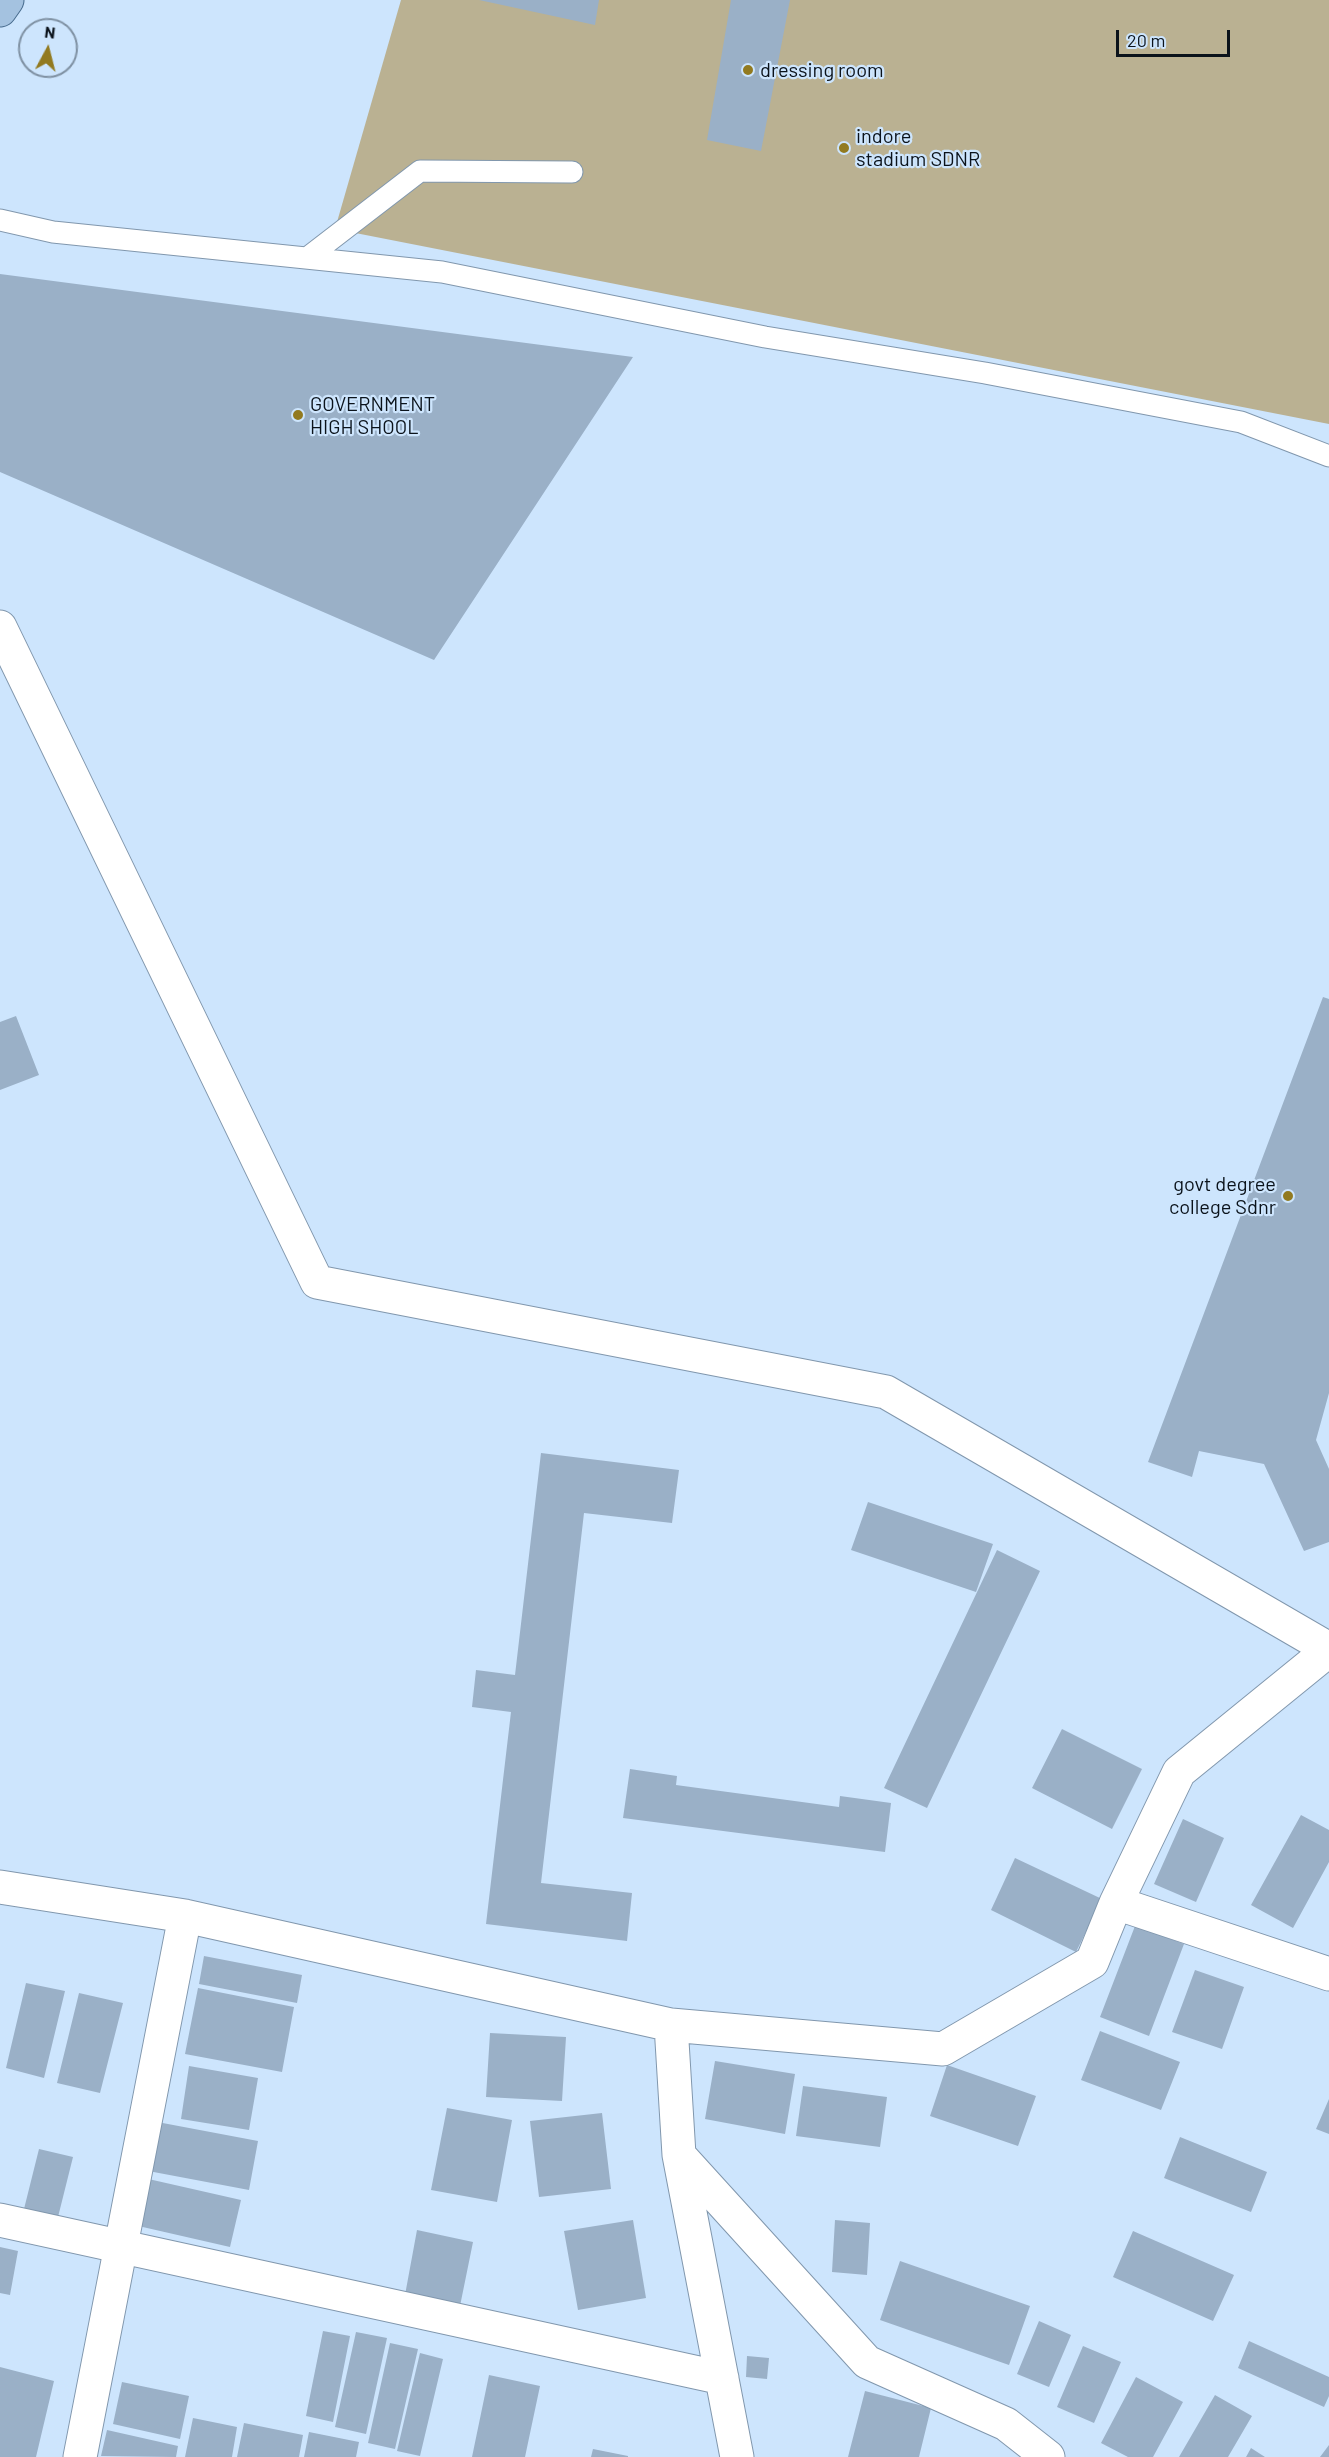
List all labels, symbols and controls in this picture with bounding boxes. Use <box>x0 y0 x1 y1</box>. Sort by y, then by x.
north arrow <box>18 18 78 78</box>
scale bar <box>1119 18 1233 56</box>
text: N <box>44 22 56 42</box>
text: 20 m <box>1127 29 1165 51</box>
place label: dressing room <box>760 58 884 82</box>
marker: dressing room <box>741 63 755 77</box>
place label: indore stadium SDNR <box>856 124 980 171</box>
marker: indore stadium SDNR <box>837 141 851 155</box>
place label: GOVERNMENT HIGH SHOOL <box>310 392 435 439</box>
marker: GOVERNMENT HIGH SHOOL <box>291 408 305 422</box>
place label: govt degree college Sdnr <box>1169 1172 1276 1219</box>
marker: govt degree college Sdnr <box>1281 1189 1295 1203</box>

